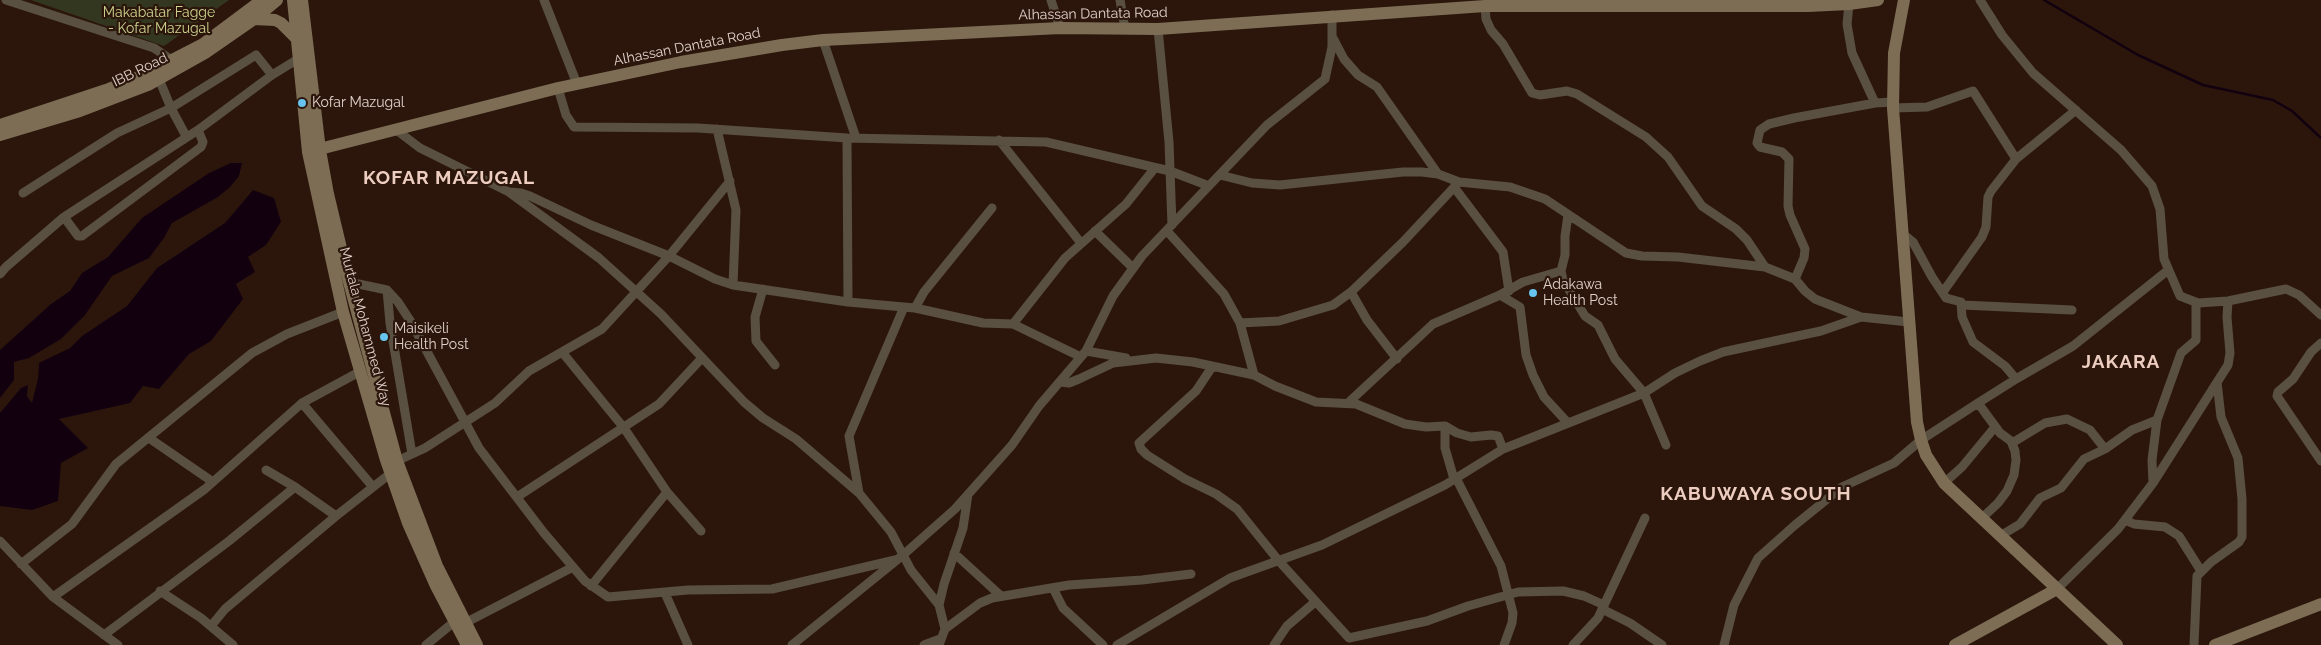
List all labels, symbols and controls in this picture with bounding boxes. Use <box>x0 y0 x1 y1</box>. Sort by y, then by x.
street label: Alhassan Dantata Road <box>1018 4 1168 24</box>
park label: Makabatar Fagge - Kofar Mazugal <box>103 5 215 38</box>
street label: Alhassan Dantata Road <box>612 25 762 69</box>
street label: IBB Road <box>110 49 170 91</box>
place label: Kofar Mazugal <box>312 95 405 111</box>
marker: Kofar Mazugal <box>296 97 308 109</box>
district label: KOFAR MAZUGAL <box>361 167 537 189</box>
street label: Murtala Mohammed Way <box>336 246 394 408</box>
place label: Adakawa Health Post <box>1543 277 1618 310</box>
marker: Adakawa Health Post <box>1527 287 1539 299</box>
place label: Maisikeli Health Post <box>394 321 469 354</box>
marker: Maisikeli Health Post <box>378 331 390 343</box>
district label: JAKARA <box>2081 351 2161 373</box>
district label: KABUWAYA SOUTH <box>1659 483 1853 505</box>

